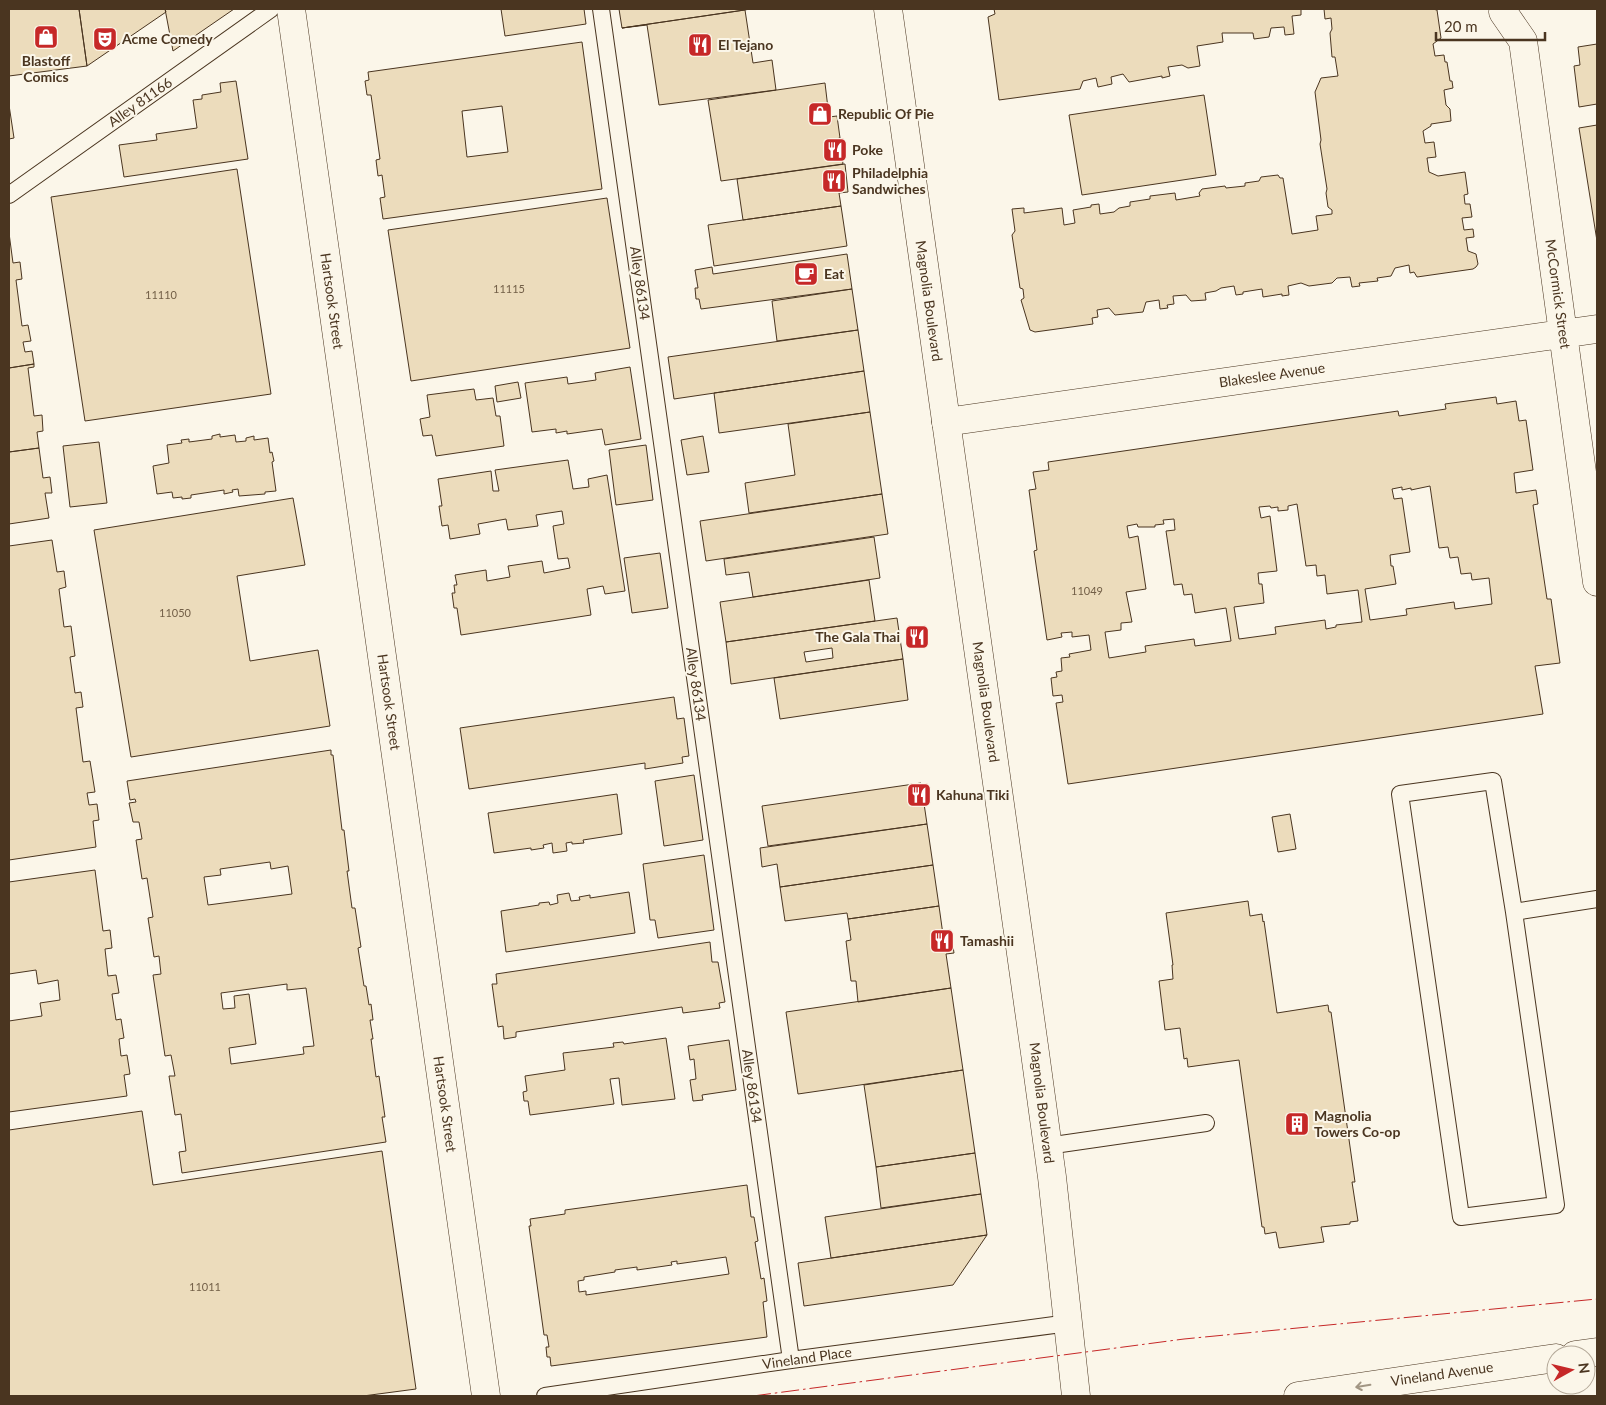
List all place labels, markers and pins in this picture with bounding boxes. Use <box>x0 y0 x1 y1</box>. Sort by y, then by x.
shop icon: Blastoff Comics <box>33 24 59 50</box>
theatre icon: Acme Comedy <box>92 26 118 52</box>
place label: Acme Comedy <box>121 30 213 47</box>
restaurant icon: El Tejano <box>687 32 713 58</box>
place label: El Tejano <box>718 36 773 53</box>
place label: Blastoff Comics <box>22 52 71 85</box>
shop icon: Republic Of Pie <box>807 101 833 127</box>
place label: Republic Of Pie <box>838 105 935 122</box>
restaurant icon: Poke <box>822 137 848 163</box>
place label: Poke <box>852 141 883 158</box>
place label: Philadelphia Sandwiches <box>852 164 928 197</box>
restaurant icon: Philadelphia Sandwiches <box>821 168 847 194</box>
cafe icon: Eat <box>793 261 819 287</box>
place label: Eat <box>824 265 845 282</box>
restaurant icon: The Gala Thai <box>904 624 930 650</box>
place label: The Gala Thai <box>815 628 900 645</box>
restaurant icon: Kahuna Tiki <box>906 782 932 808</box>
place label: Kahuna Tiki <box>936 786 1009 803</box>
restaurant icon: Tamashii <box>929 928 955 954</box>
place label: Tamashii <box>960 932 1014 949</box>
place label: Magnolia Towers Co-op <box>1314 1107 1400 1140</box>
building icon: Magnolia Towers Co-op <box>1284 1111 1310 1137</box>

